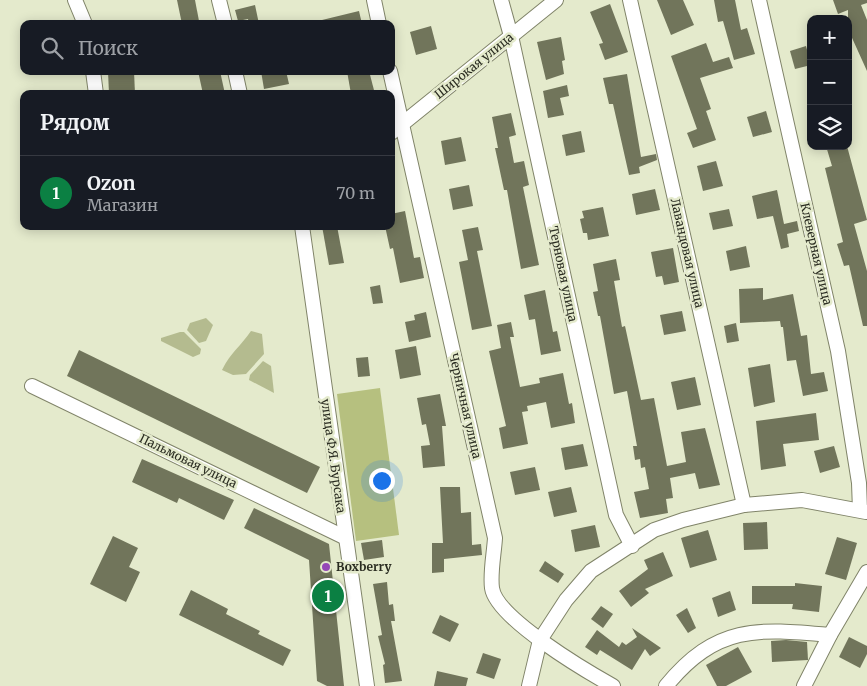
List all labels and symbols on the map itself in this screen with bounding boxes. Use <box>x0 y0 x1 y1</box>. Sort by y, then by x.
street label: Широкая улица <box>431 29 516 102</box>
street label: Лавандовая улица <box>668 197 708 310</box>
street label: Клеверная улица <box>797 201 836 307</box>
street label: Терновая улица <box>546 225 581 324</box>
street label: Черничная улица <box>446 352 485 460</box>
street label: улица Ф.Я. Бурсака <box>318 398 349 515</box>
street label: Пальмовая улица <box>137 430 240 491</box>
your location <box>369 468 395 494</box>
place label: Boxberry <box>336 559 392 574</box>
marker: Boxberry <box>320 561 332 573</box>
pin: 1 <box>312 577 344 615</box>

